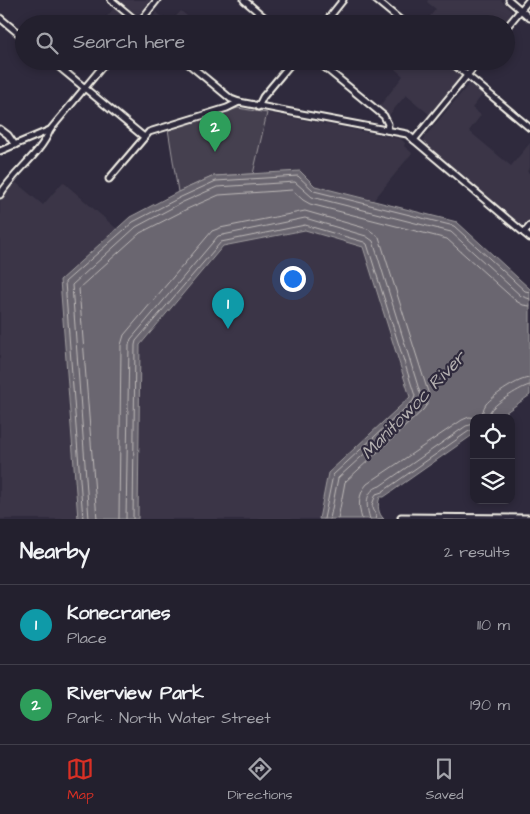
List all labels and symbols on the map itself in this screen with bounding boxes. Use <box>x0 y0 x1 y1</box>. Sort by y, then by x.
pin: 2 <box>199 111 231 152</box>
your location <box>280 266 306 292</box>
pin: 1 <box>212 288 244 329</box>
water label: Manitowoc River <box>355 344 473 465</box>

